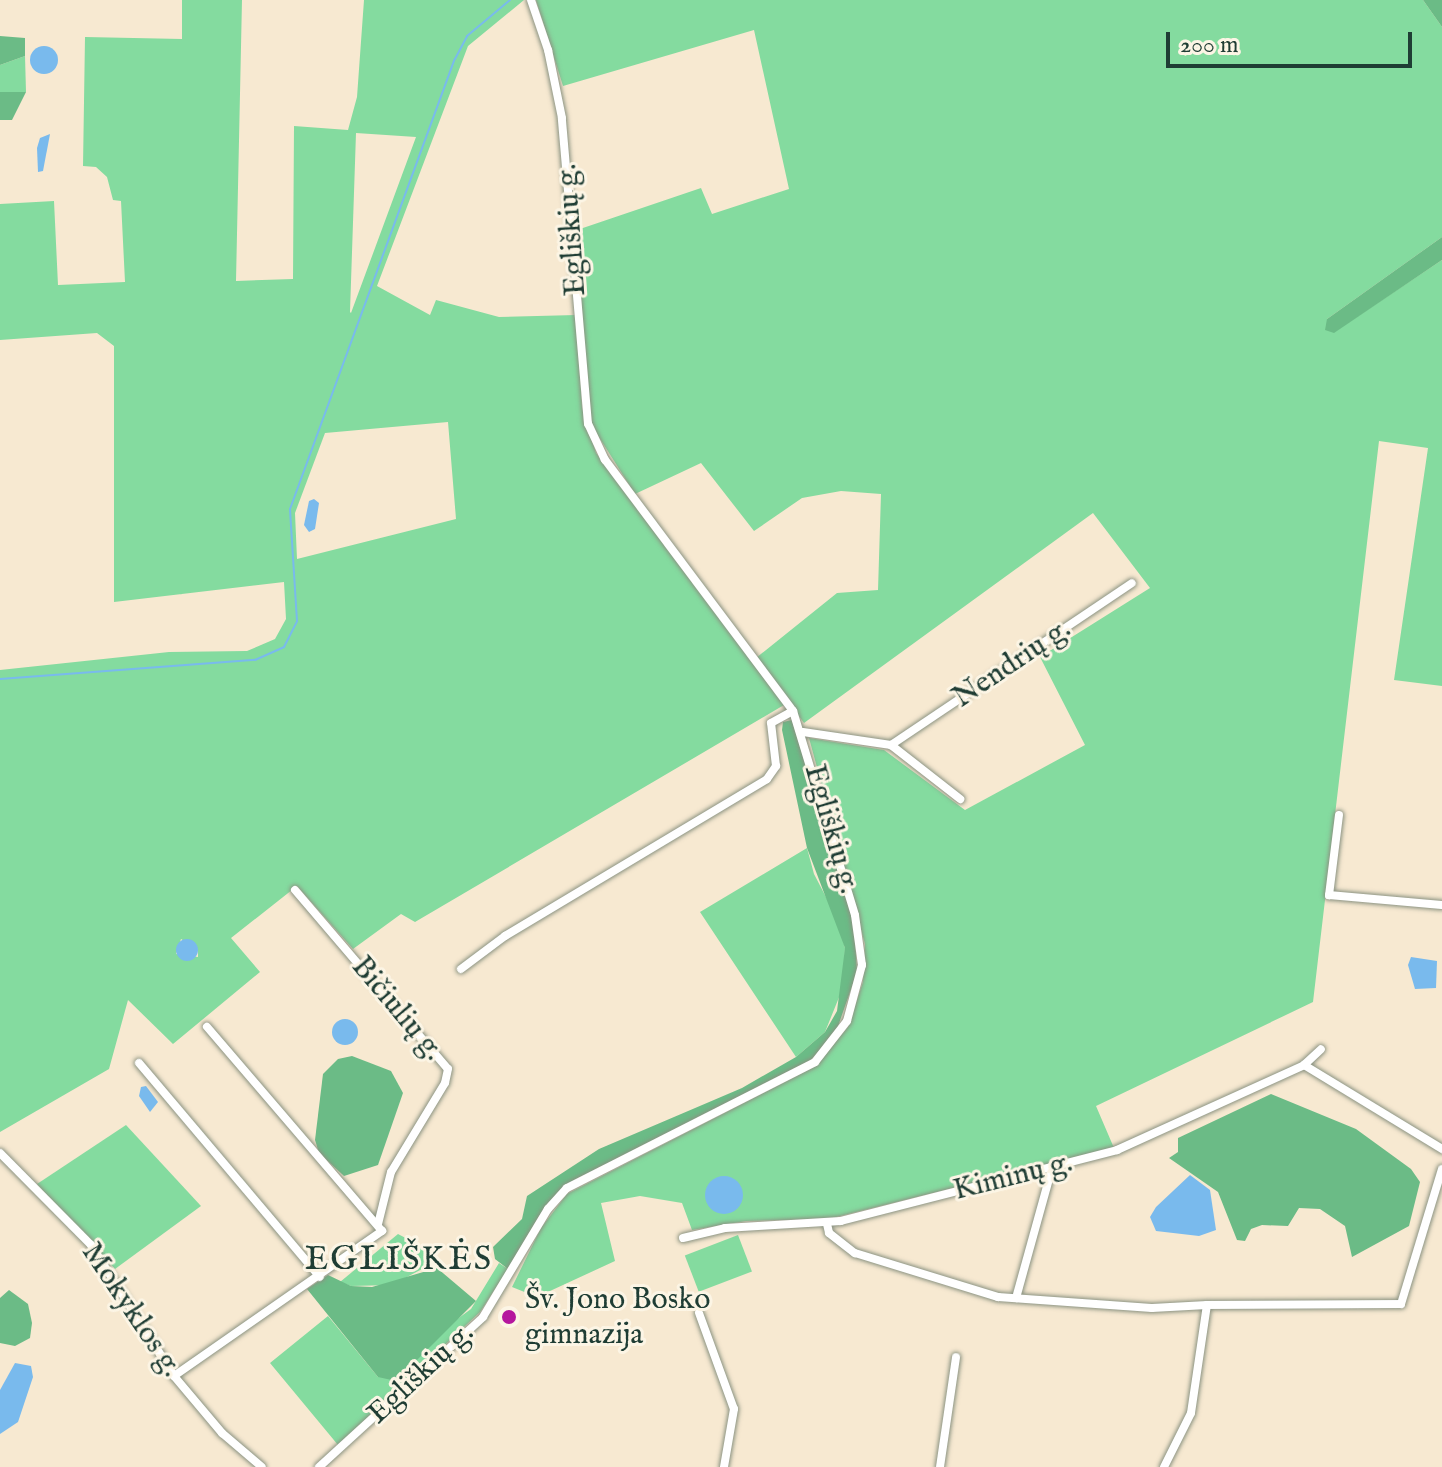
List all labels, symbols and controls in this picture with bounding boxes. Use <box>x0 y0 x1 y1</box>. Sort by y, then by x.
scale bar <box>1170 16 1416 66</box>
text: 200 m <box>1180 30 1239 61</box>
street label: Egliškių g. <box>549 163 595 297</box>
street label: Nendrių g. <box>946 612 1078 716</box>
street label: Egliškių g. <box>795 760 867 898</box>
street label: Bičiulių g. <box>343 950 451 1068</box>
street label: Kiminų g. <box>950 1145 1076 1209</box>
street label: Mokyklos g. <box>73 1236 189 1384</box>
district label: EGLIŠKĖS <box>305 1240 493 1280</box>
place label: Šv. Jono Bosko gimnazija <box>525 1282 710 1352</box>
marker: Šv. Jono Bosko gimnazija <box>500 1308 518 1326</box>
street label: Egliškių g. <box>360 1316 482 1432</box>

